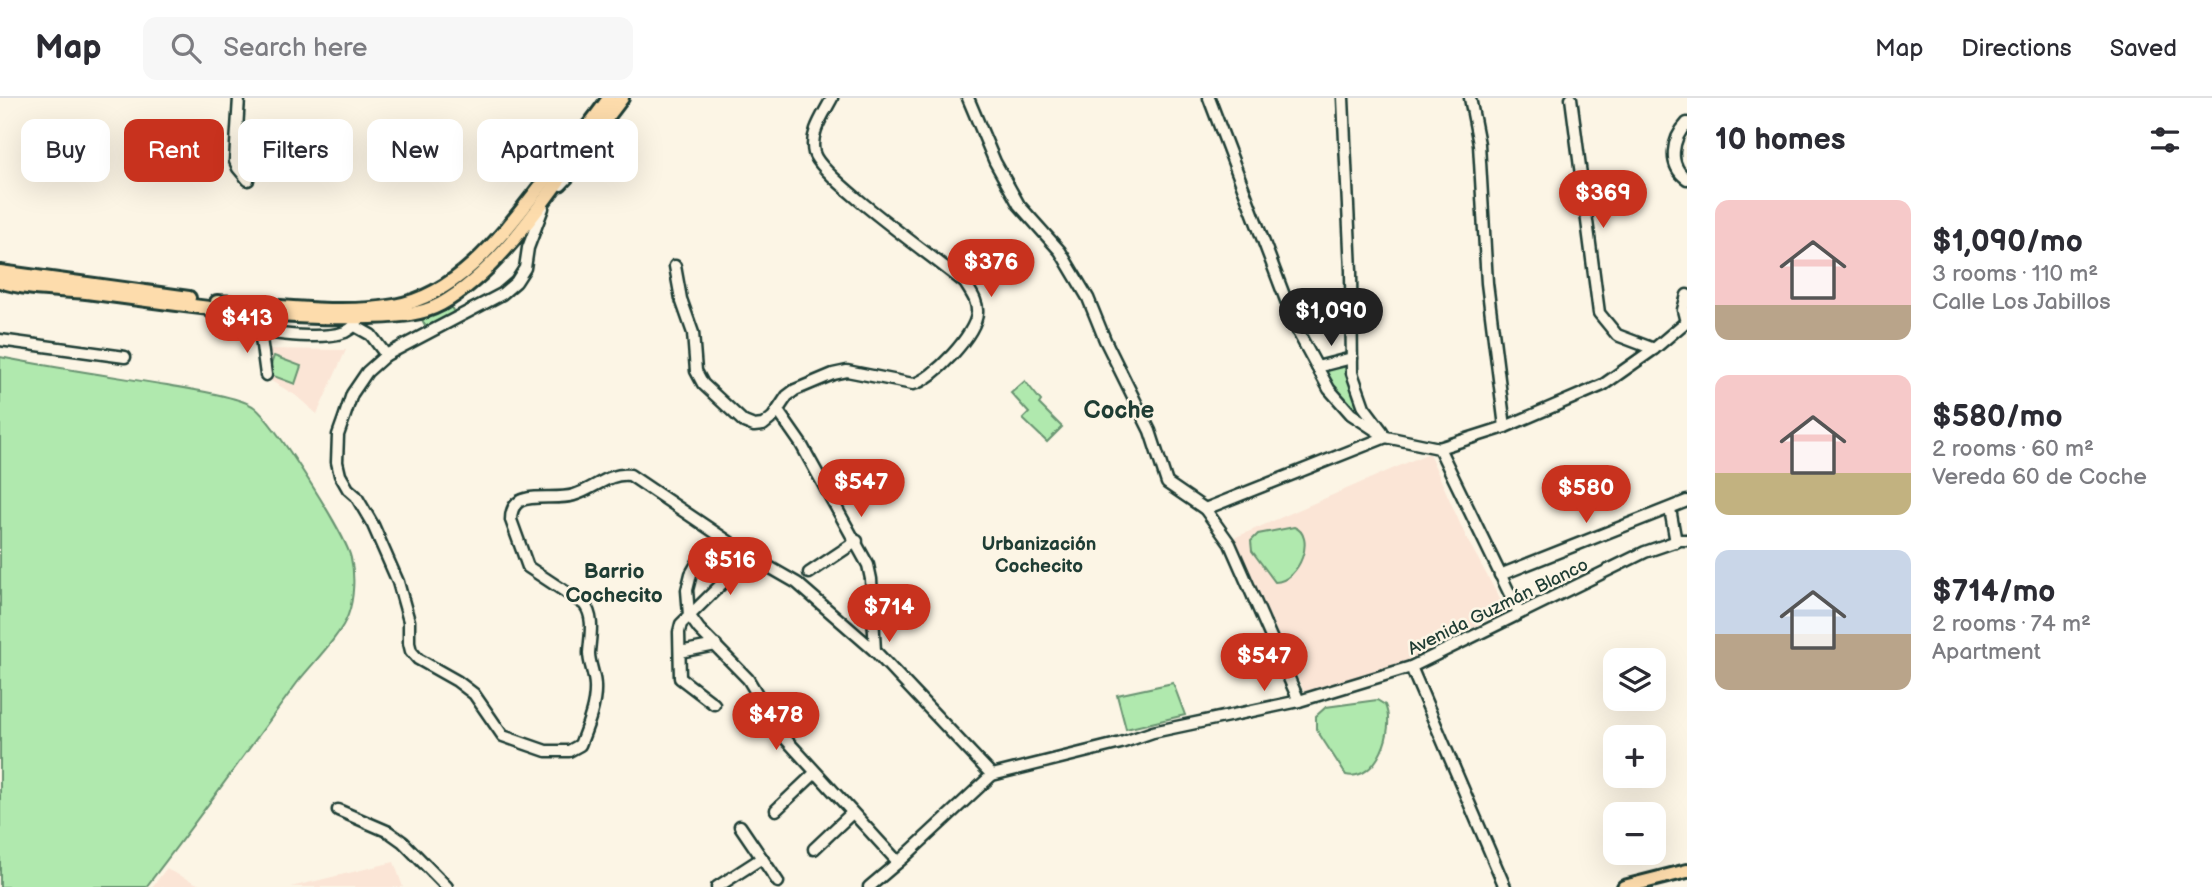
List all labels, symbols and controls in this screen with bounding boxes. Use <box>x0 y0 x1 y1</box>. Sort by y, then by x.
search box <box>143 17 633 80</box>
text: Map <box>35 28 101 68</box>
icon: search <box>167 29 205 67</box>
text: Search here <box>223 33 367 64</box>
text: Map <box>1875 34 1923 63</box>
text: Directions <box>1961 34 2072 63</box>
text: Saved <box>2110 34 2177 63</box>
chip: Buy <box>21 119 110 182</box>
chip: Rent <box>124 119 224 182</box>
chip: Filters <box>238 119 353 182</box>
chip: New <box>367 119 463 182</box>
chip: Apartment <box>477 119 638 182</box>
icon: filters <box>2146 121 2184 159</box>
text: 10 homes <box>1715 122 1846 158</box>
pin: $369 <box>1562 170 1644 230</box>
text: $369 <box>1575 179 1631 207</box>
text: $1,090/mo <box>1932 224 2083 260</box>
icon: home <box>1771 228 1855 312</box>
pin: $376 <box>950 240 1032 299</box>
text: $376 <box>963 248 1019 276</box>
text: 3 rooms · 110 m² <box>1932 260 2098 288</box>
pin: $1,090 <box>1274 288 1388 348</box>
text: Calle Los Jabillos <box>1932 288 2111 316</box>
pin: $413 <box>206 296 288 355</box>
text: $1,090 <box>1295 297 1367 325</box>
text: $413 <box>221 304 273 332</box>
district label: Coche <box>1084 396 1155 425</box>
text: $580/mo <box>1932 399 2063 435</box>
icon: home <box>1771 403 1855 487</box>
text: 2 rooms · 60 m² <box>1932 435 2094 463</box>
pin: $547 <box>820 460 902 519</box>
text: Vereda 60 de Coche <box>1932 463 2147 491</box>
pin: $580 <box>1545 466 1627 525</box>
text: $547 <box>834 468 888 496</box>
text: $580 <box>1558 474 1614 502</box>
district label: Urbanización Cochecito <box>982 533 1096 578</box>
pin: $516 <box>689 538 771 597</box>
text: $516 <box>704 546 756 574</box>
street label: Avenida Guzmán Blanco <box>1404 554 1592 660</box>
district label: Barrio Cochecito <box>565 559 663 608</box>
text: $714/mo <box>1932 574 2055 610</box>
icon: home <box>1771 578 1855 662</box>
pin: $714 <box>848 584 930 644</box>
text: $714 <box>863 593 915 621</box>
text: 2 rooms · 74 m² <box>1932 610 2091 638</box>
pin: $547 <box>1223 634 1305 693</box>
text: Apartment <box>1932 638 2041 666</box>
text: $547 <box>1237 642 1291 670</box>
map controls <box>1603 648 1666 865</box>
button: layers <box>1603 648 1666 711</box>
pin: $478 <box>735 692 817 752</box>
text: $478 <box>748 701 804 729</box>
button: + <box>1603 725 1666 788</box>
button: − <box>1603 802 1666 865</box>

